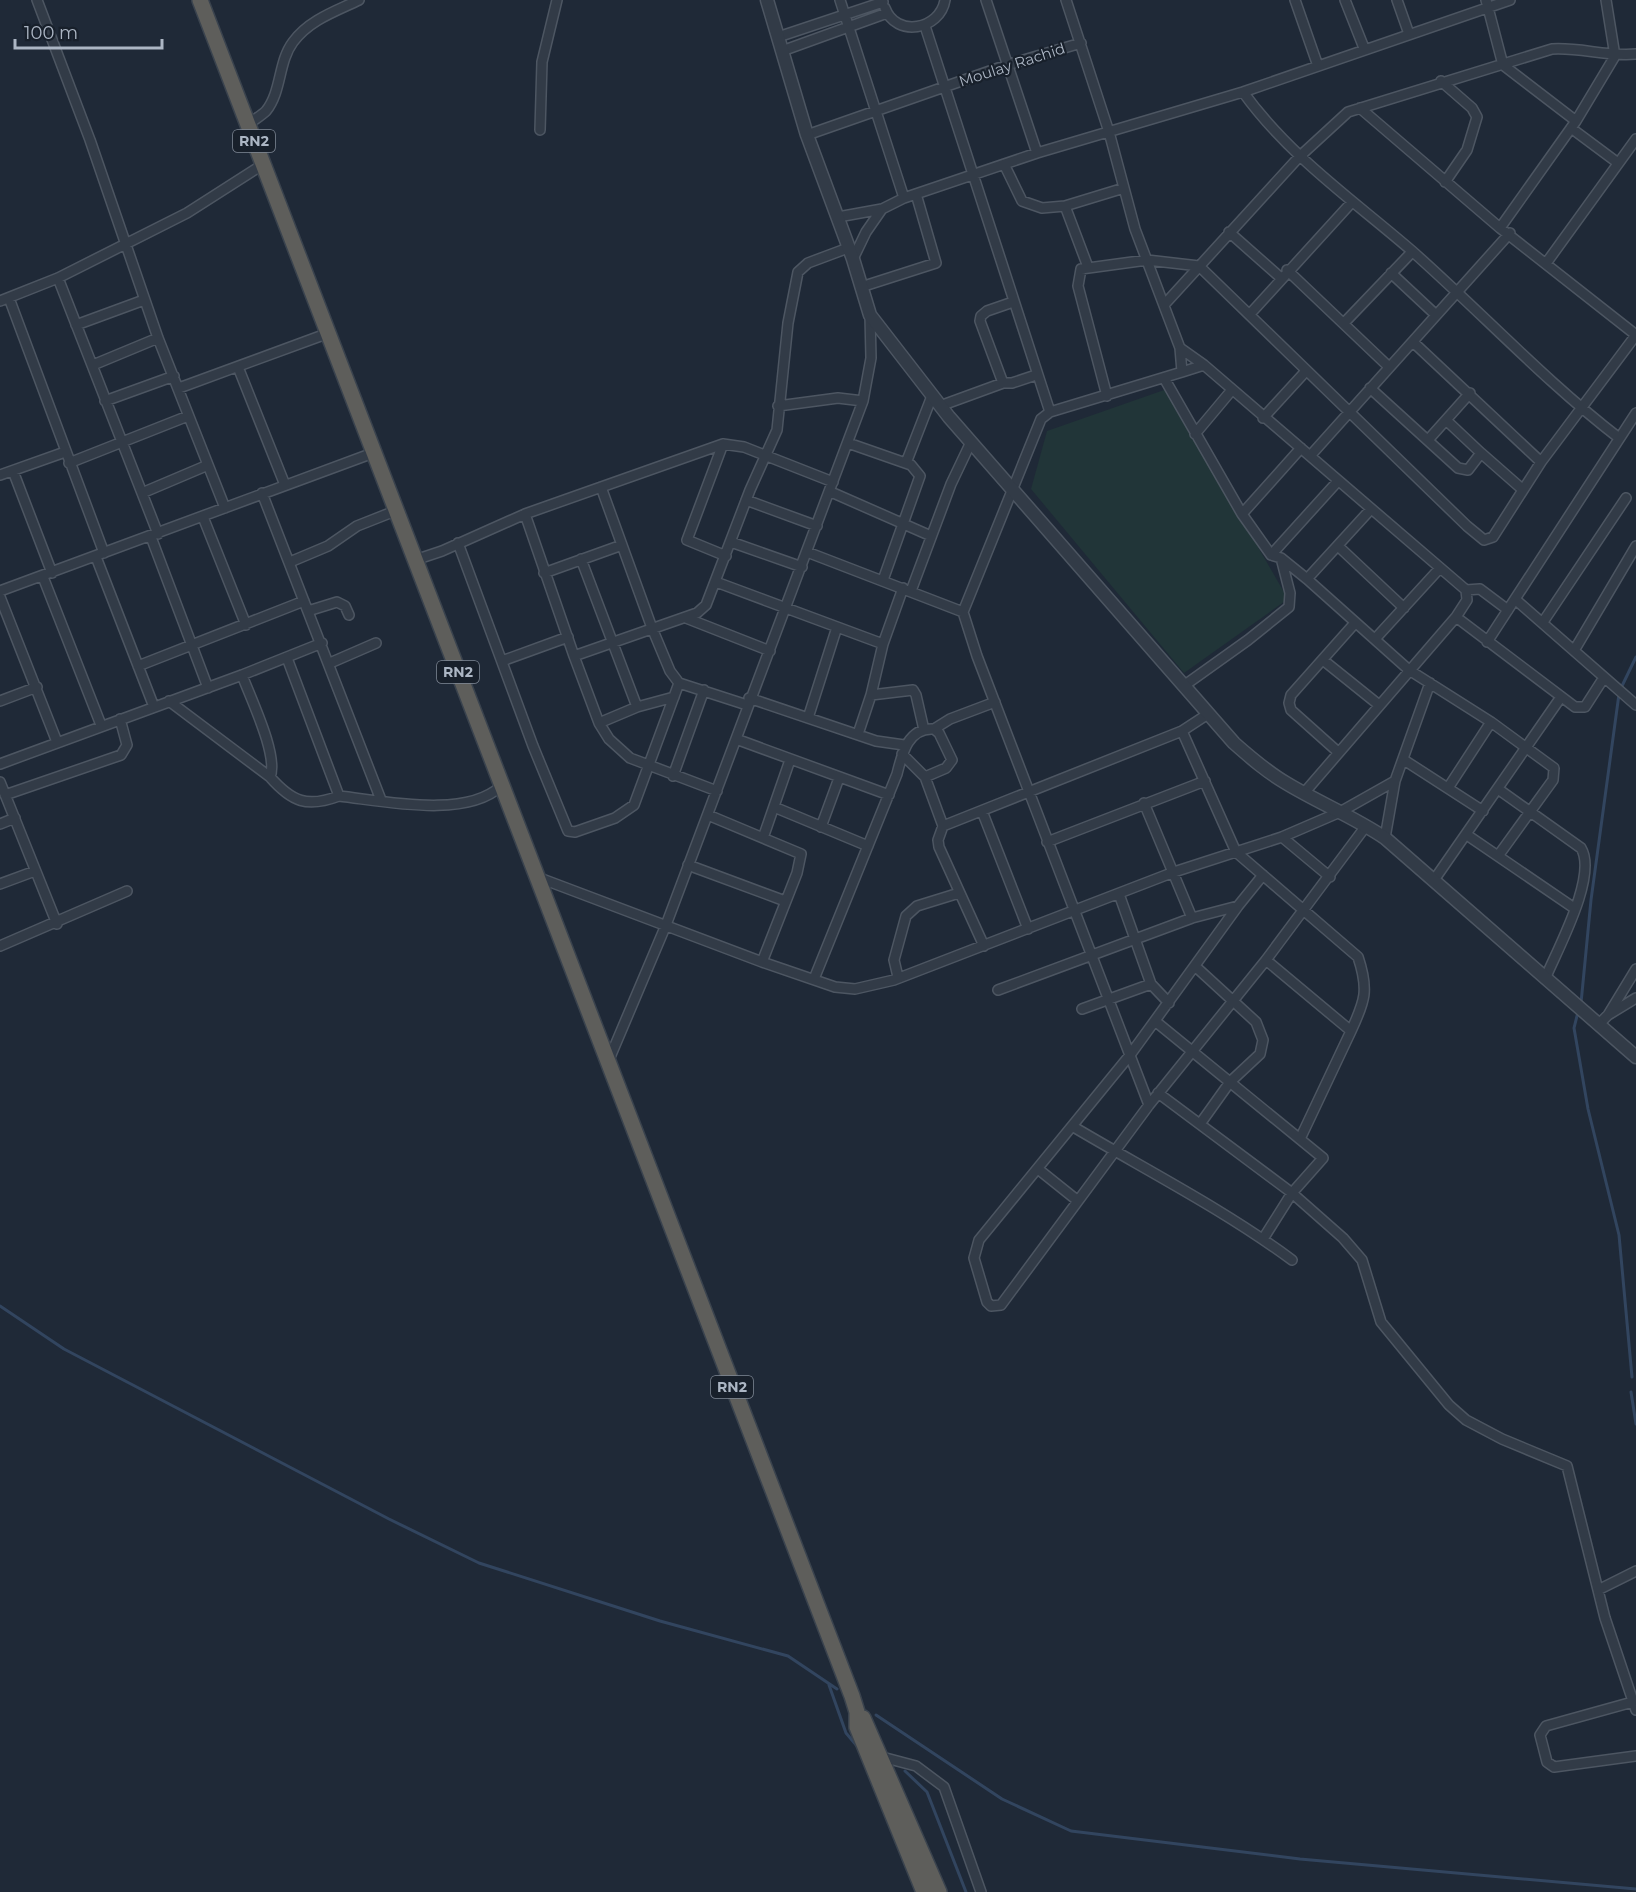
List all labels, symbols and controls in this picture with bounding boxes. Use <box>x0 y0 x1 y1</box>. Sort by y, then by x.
scale bar <box>15 12 162 50</box>
text: 100 m <box>24 22 78 44</box>
street label: Moulay Rachid <box>956 38 1067 91</box>
road number: RN2 <box>233 130 275 152</box>
road number: RN2 <box>437 661 479 683</box>
road number: RN2 <box>711 1376 753 1398</box>

